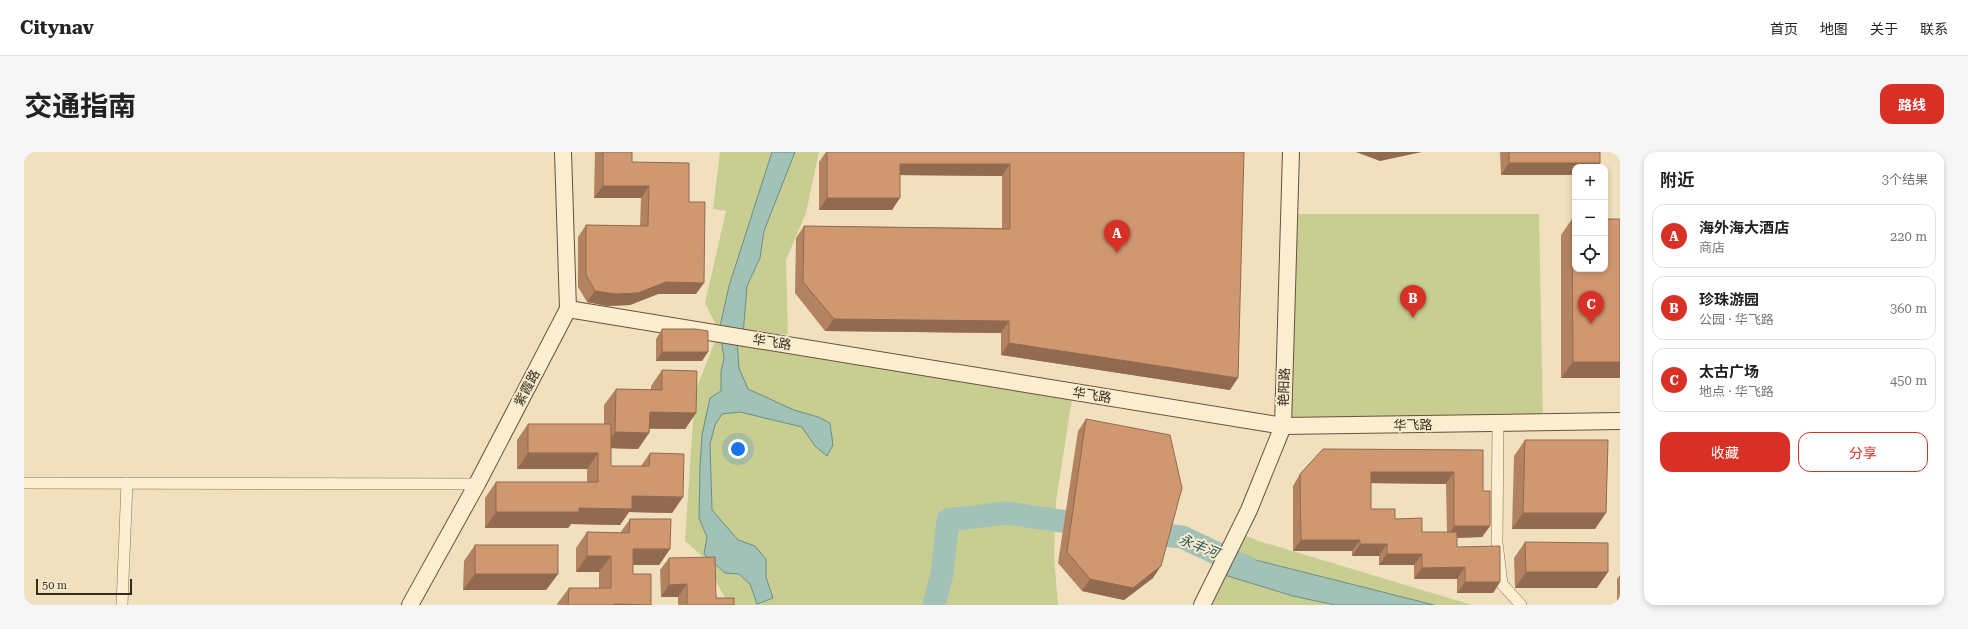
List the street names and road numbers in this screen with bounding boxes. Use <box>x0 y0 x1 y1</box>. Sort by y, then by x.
street label: 华飞路 <box>752 332 792 352</box>
street label: 紫霞路 <box>511 367 543 409</box>
street label: 艳阳路 <box>1276 367 1292 407</box>
street label: 华飞路 <box>1072 385 1112 405</box>
street label: 华飞路 <box>1393 417 1433 433</box>

